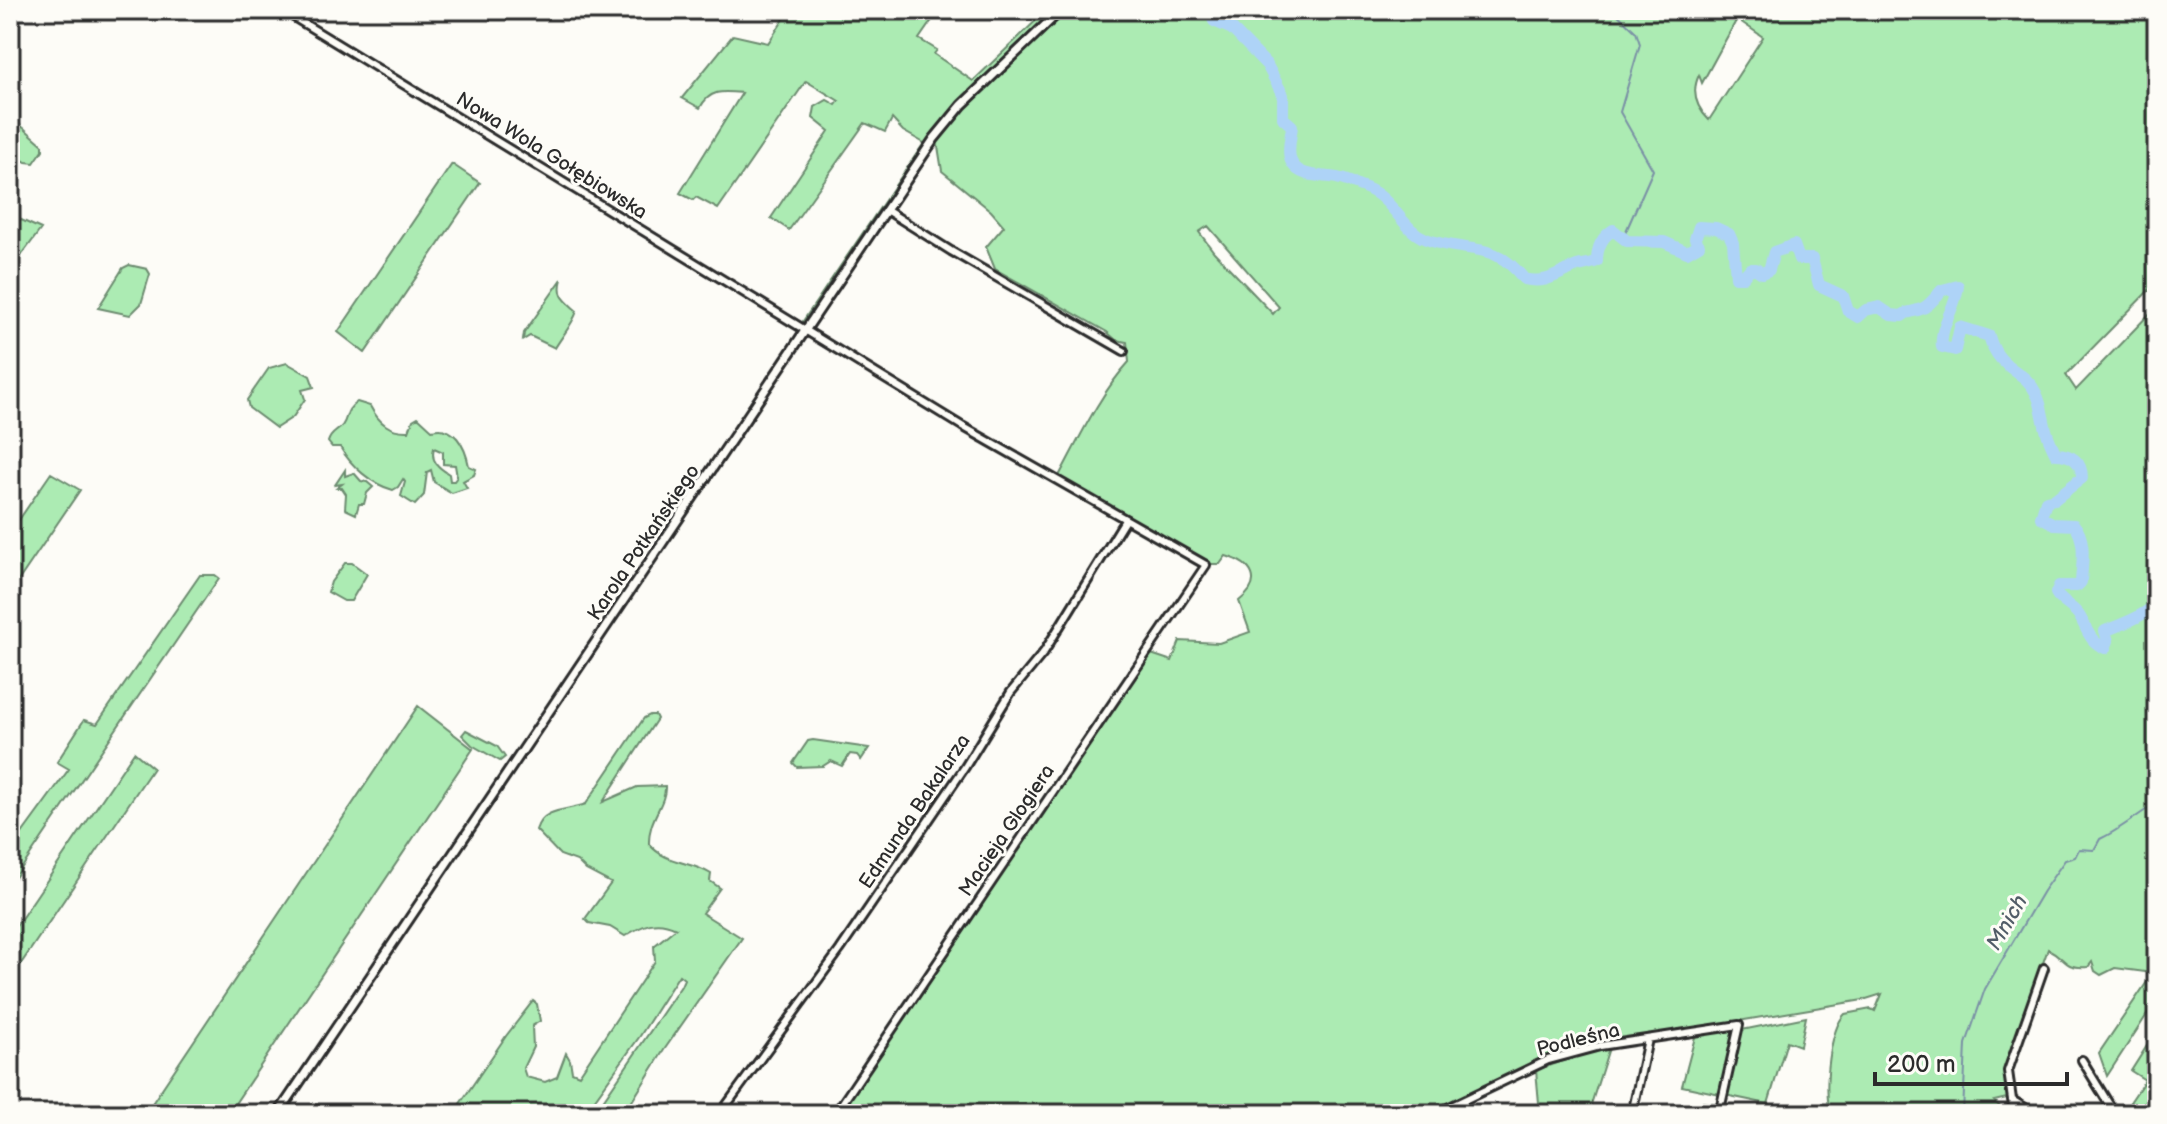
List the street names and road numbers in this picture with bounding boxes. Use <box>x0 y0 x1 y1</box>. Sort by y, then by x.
street label: Nowa Wola Gołębiowska <box>452 87 651 224</box>
street label: Karola Potkańskiego <box>583 460 705 625</box>
street label: Edmunda Bakalarza <box>854 730 975 893</box>
street label: Macieja Glogiera <box>954 760 1060 901</box>
street label: Podleśna <box>1534 1018 1622 1062</box>

